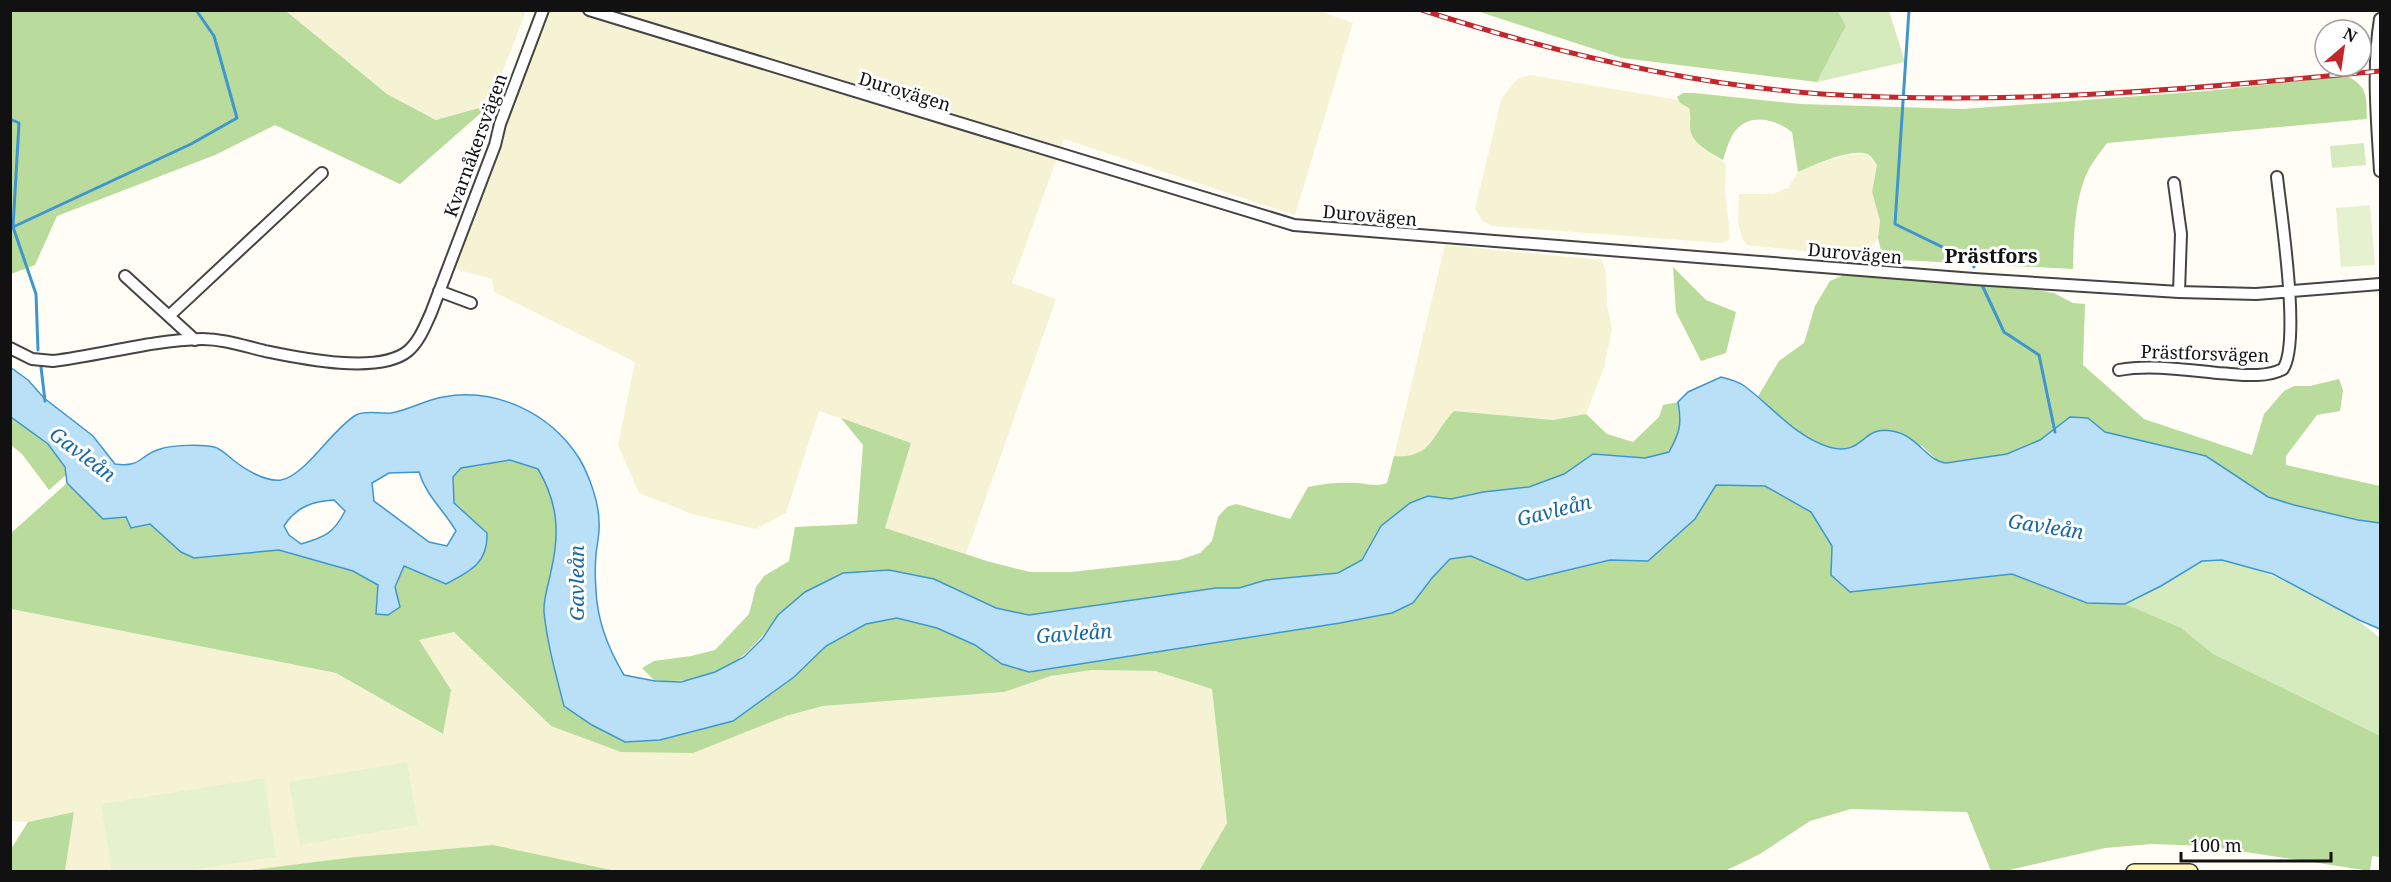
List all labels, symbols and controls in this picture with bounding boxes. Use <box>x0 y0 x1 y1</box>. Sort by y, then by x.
north arrow <box>2313 18 2373 78</box>
text: N <box>2339 22 2361 48</box>
street label: Durovägen <box>856 66 954 116</box>
street label: Kvarnåkersvägen <box>438 69 512 220</box>
street label: Durovägen <box>1322 199 1419 231</box>
street label: Durovägen <box>1807 237 1904 269</box>
district label: Prästfors <box>1944 242 2038 269</box>
street label: Prästforsvägen <box>2140 339 2270 367</box>
water label: Gavleån <box>44 420 122 488</box>
water label: Gavleån <box>1514 488 1594 532</box>
water label: Gavleån <box>2006 507 2086 545</box>
water label: Gavleån <box>563 545 590 621</box>
water label: Gavleån <box>1035 617 1113 649</box>
scale bar <box>2181 825 2331 863</box>
text: 100 m <box>2190 833 2242 857</box>

